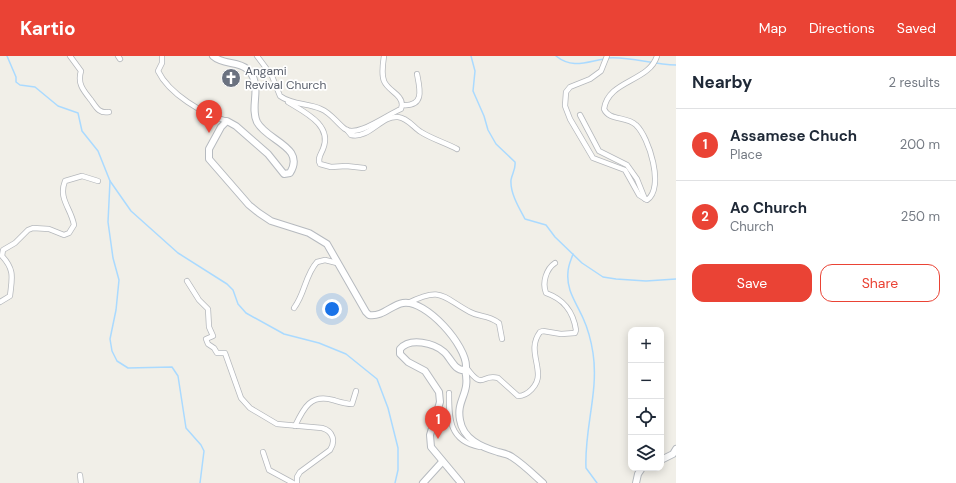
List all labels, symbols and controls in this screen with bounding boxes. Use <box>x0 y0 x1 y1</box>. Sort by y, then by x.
text: Kartio <box>20 16 76 41</box>
text: Map <box>759 19 787 37</box>
text: Directions <box>809 19 875 37</box>
text: Saved <box>897 19 936 37</box>
place label: Angami Revival Church <box>245 63 326 93</box>
church icon: Angami Revival Church <box>220 67 242 89</box>
text: Nearby <box>692 71 752 93</box>
text: 2 results <box>889 74 940 91</box>
pin: 2 <box>196 100 222 133</box>
text: Assamese Chuch <box>730 126 857 146</box>
text: 1 <box>703 136 707 153</box>
text: 200 m <box>900 136 940 153</box>
text: Place <box>730 146 762 163</box>
text: Ao Church <box>730 198 807 218</box>
text: 2 <box>701 208 709 225</box>
text: 250 m <box>901 208 940 225</box>
text: Church <box>730 218 774 235</box>
button: Save <box>692 264 812 302</box>
button: Share <box>820 264 940 302</box>
your location <box>322 299 342 319</box>
map controls <box>628 327 664 471</box>
button: + <box>628 327 664 363</box>
button: − <box>628 363 664 399</box>
button: locate <box>628 399 664 435</box>
pin: 1 <box>425 406 451 439</box>
button: layers <box>628 435 664 471</box>

